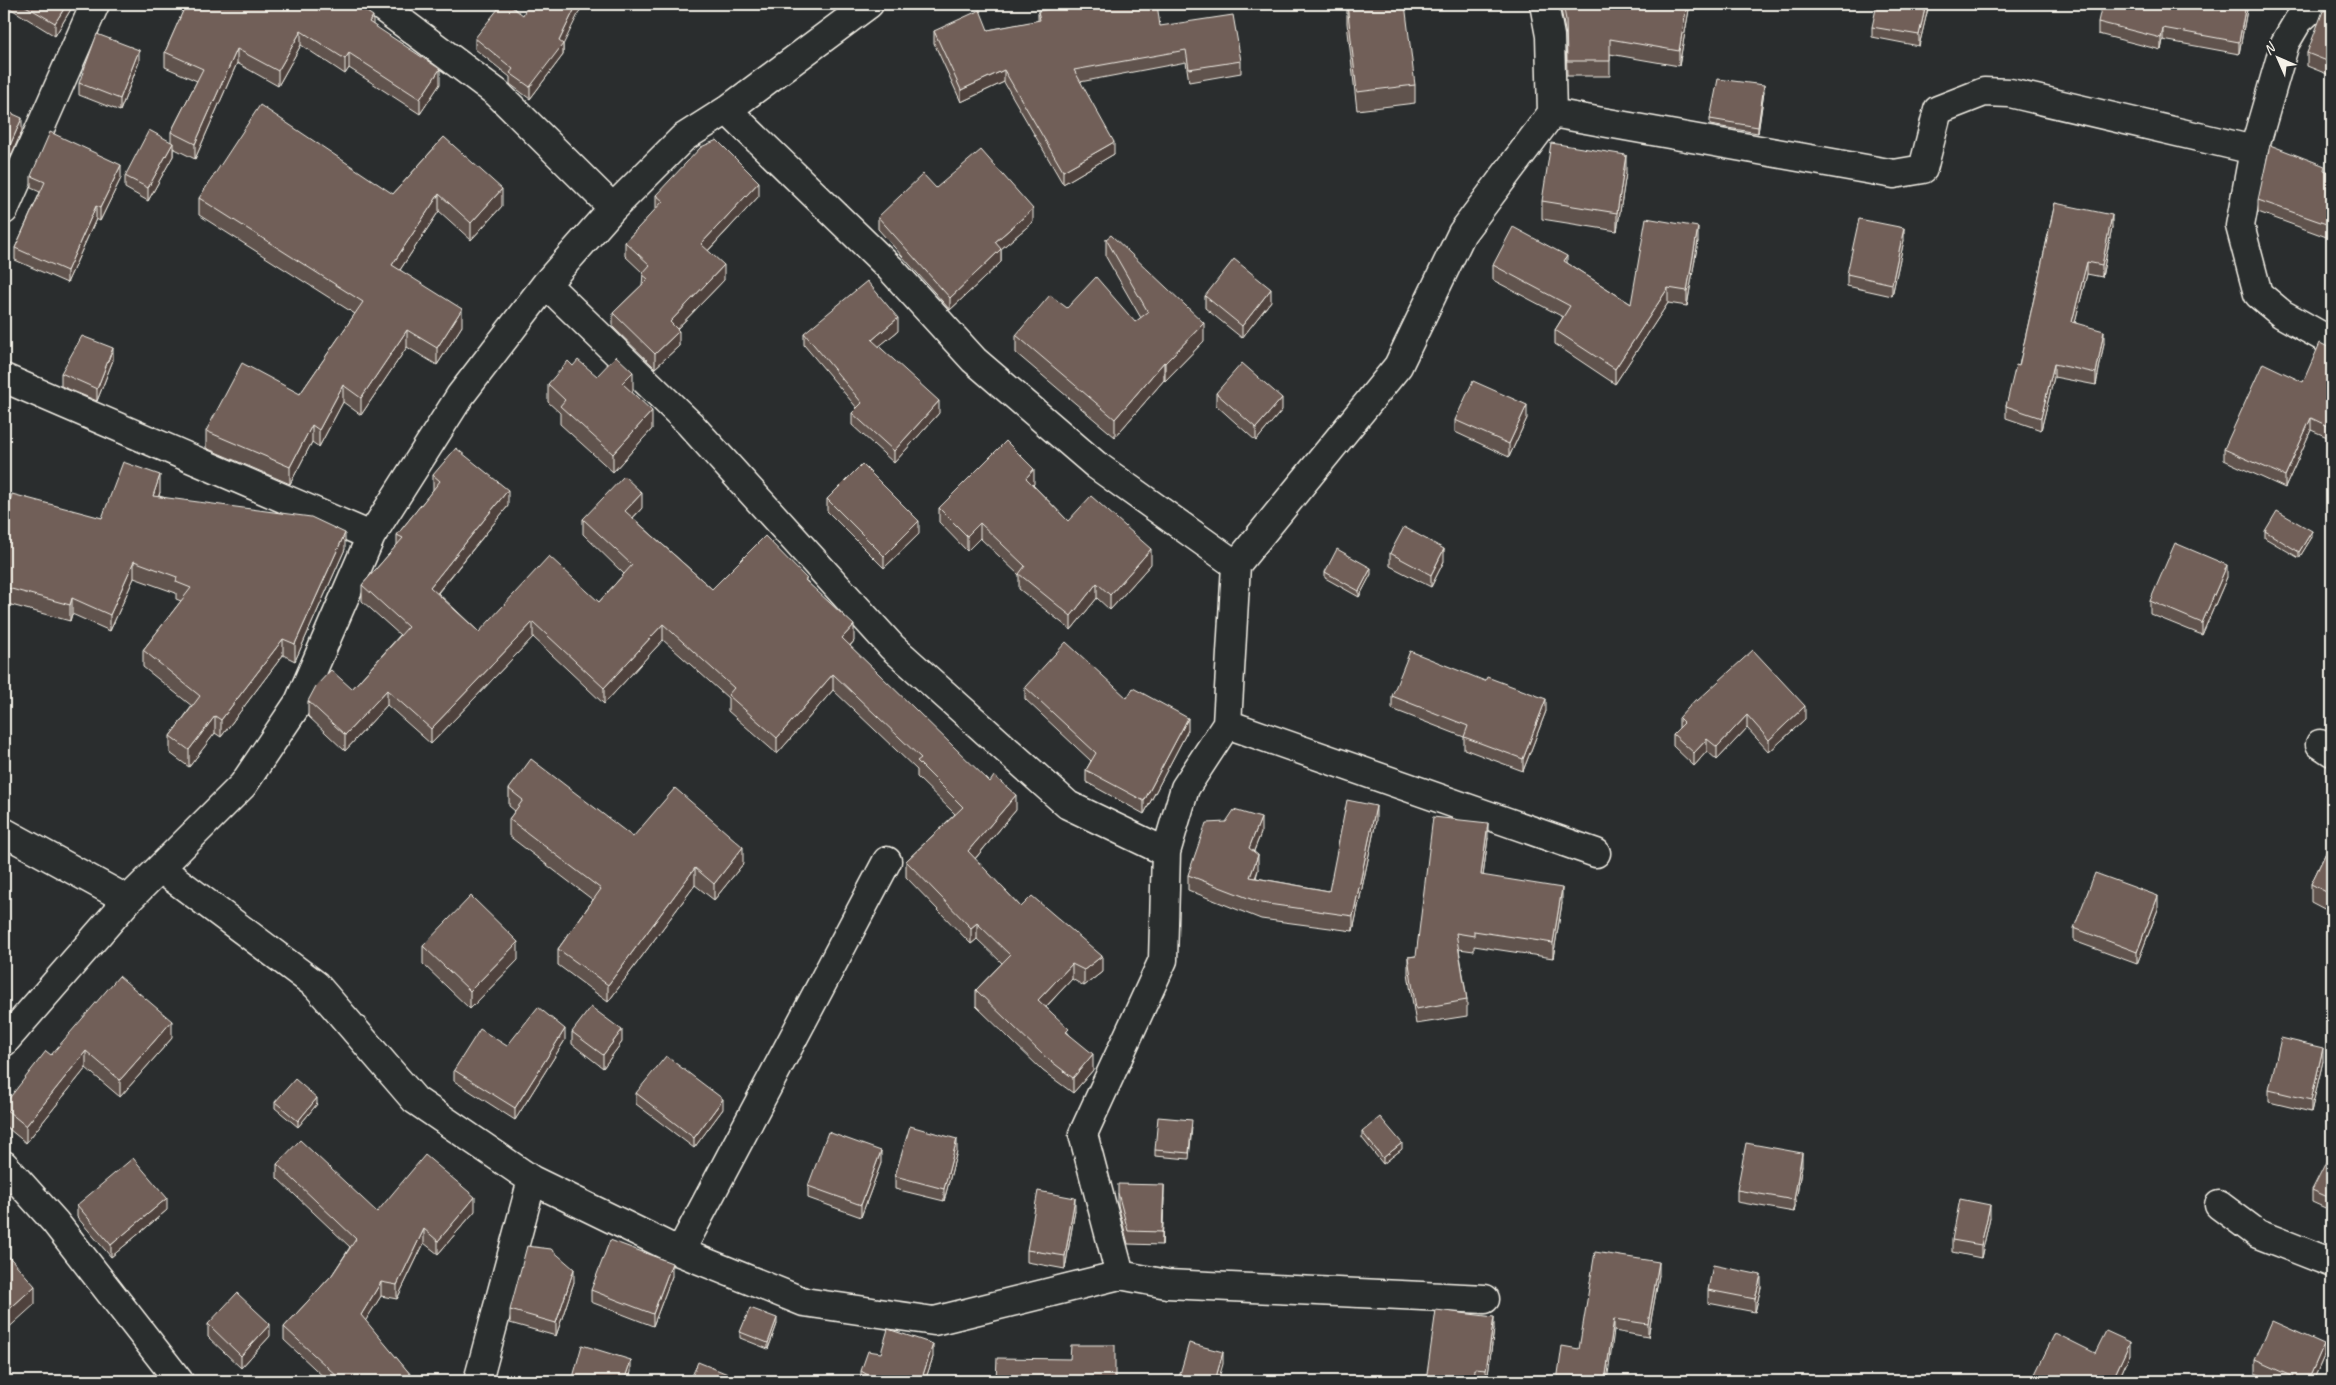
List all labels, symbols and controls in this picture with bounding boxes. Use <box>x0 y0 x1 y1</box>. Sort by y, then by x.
north arrow <box>2254 32 2304 82</box>
text: N <box>2260 38 2280 58</box>

